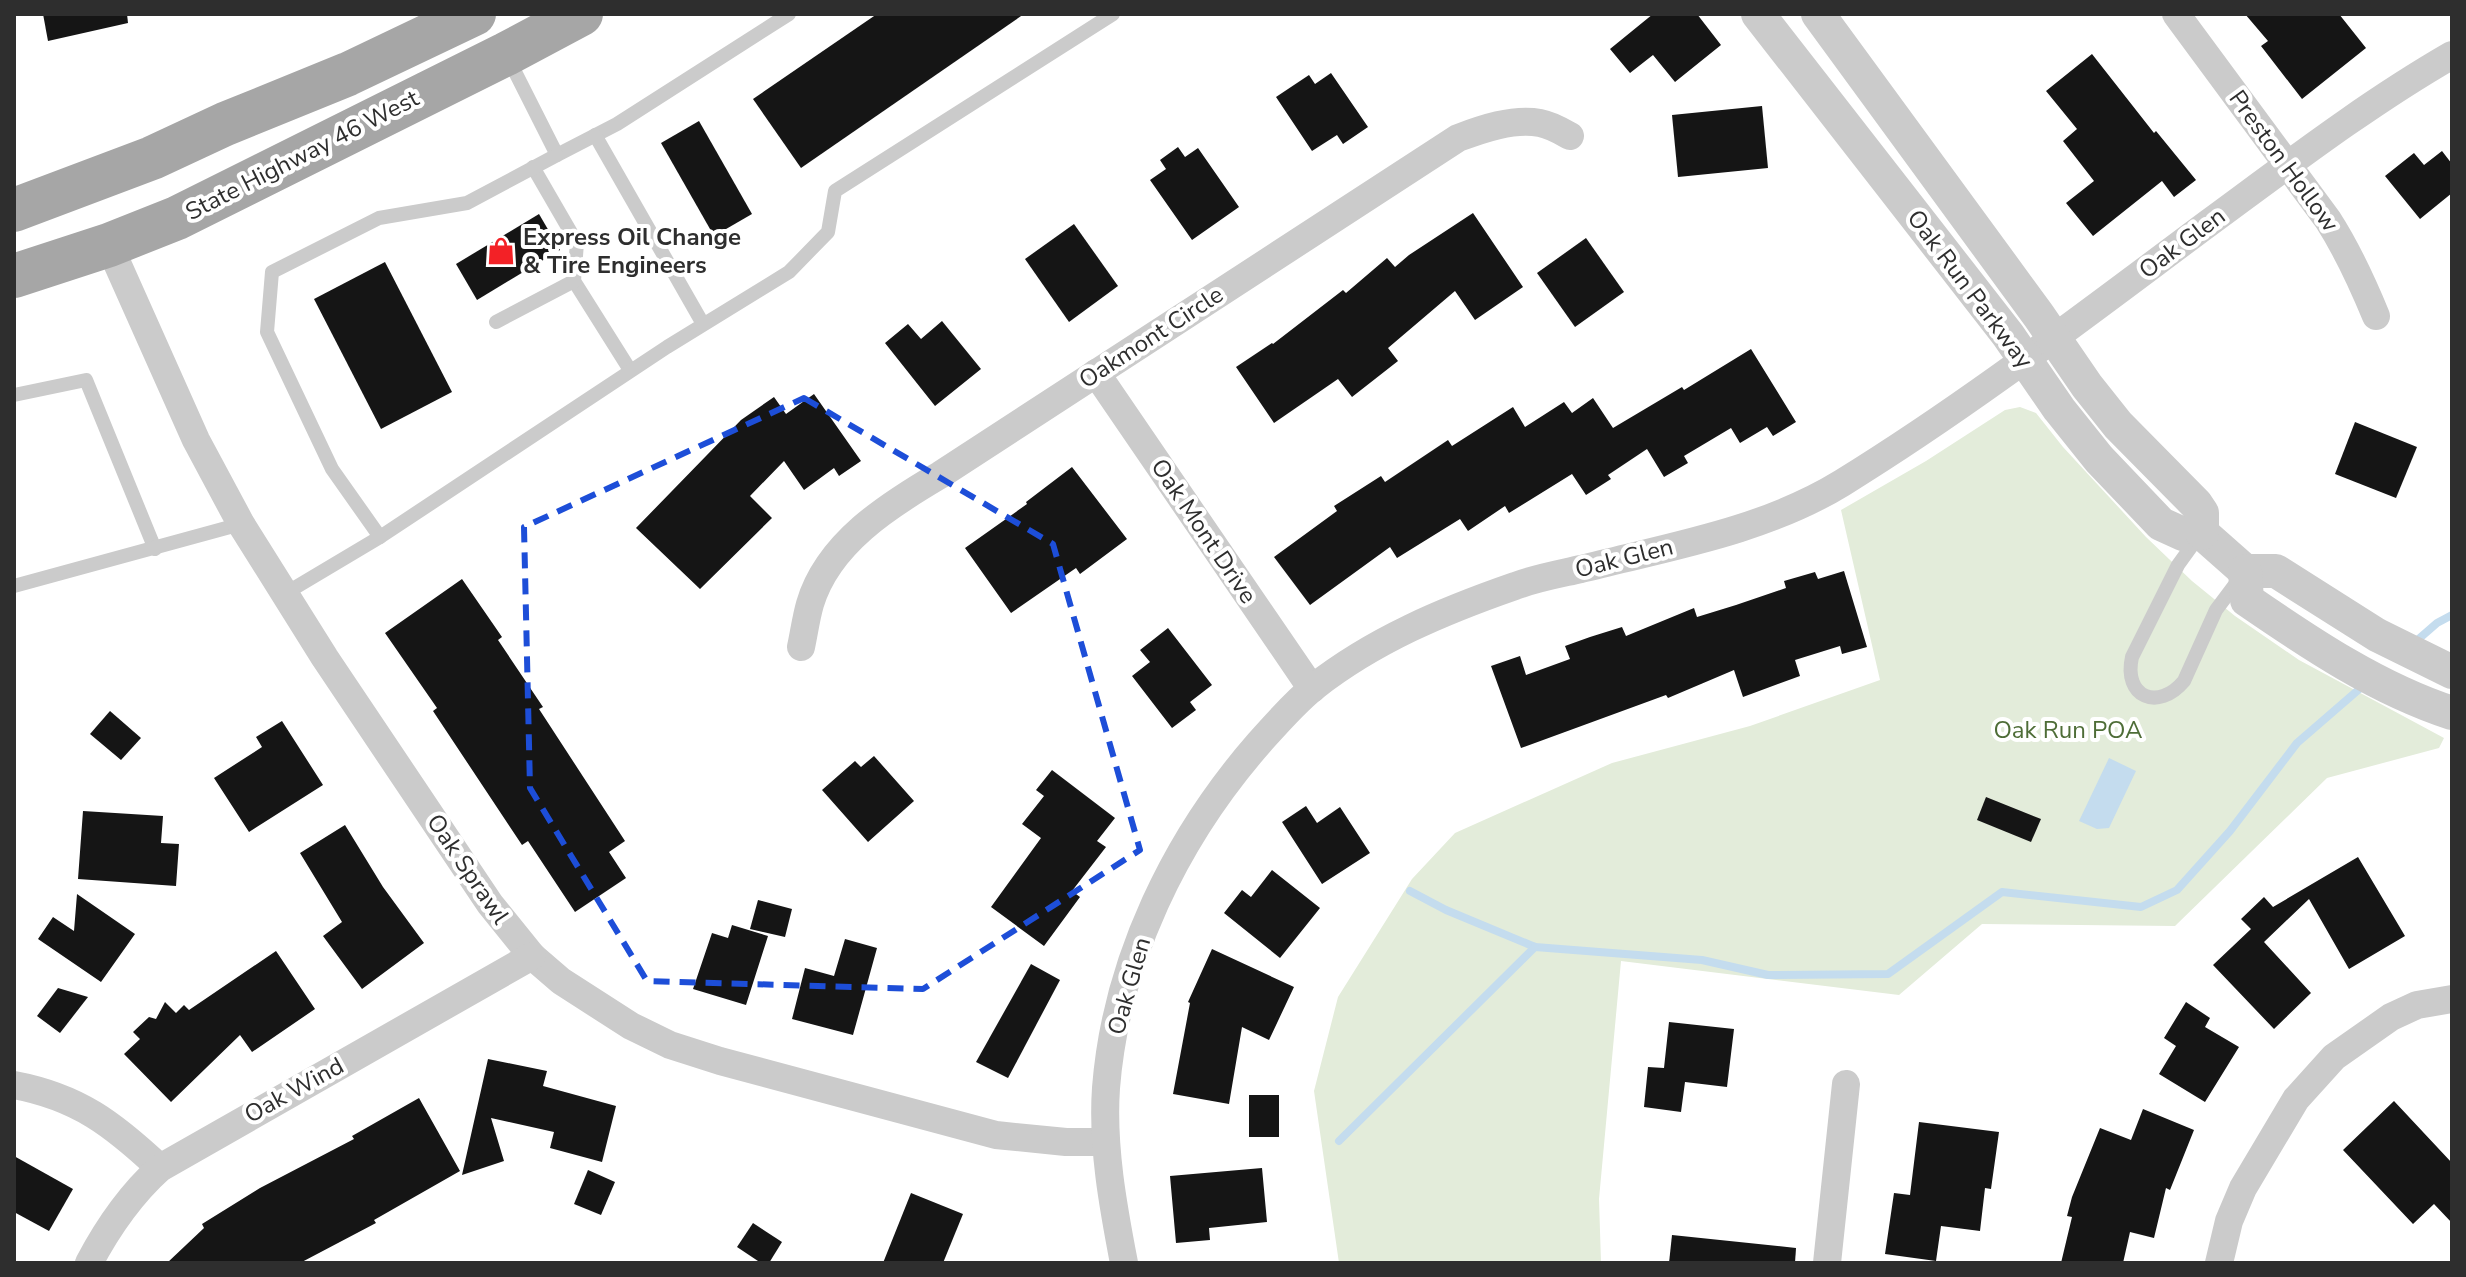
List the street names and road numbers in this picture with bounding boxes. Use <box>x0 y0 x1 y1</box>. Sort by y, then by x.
street label: State Highway 46 West <box>180 82 425 228</box>
street label: Preston Hollow <box>2222 84 2346 238</box>
street label: Oak Glen <box>2132 200 2232 286</box>
street label: Oak Run Parkway <box>1900 203 2041 375</box>
street label: Oakmont Circle <box>1073 278 1229 396</box>
street label: Oak Mont Drive <box>1144 452 1264 610</box>
street label: Oak Glen <box>1572 530 1676 586</box>
street label: Oak Sprawl <box>419 808 517 930</box>
street label: Oak Glen <box>1100 933 1158 1039</box>
street label: Oak Wind <box>239 1050 349 1130</box>

